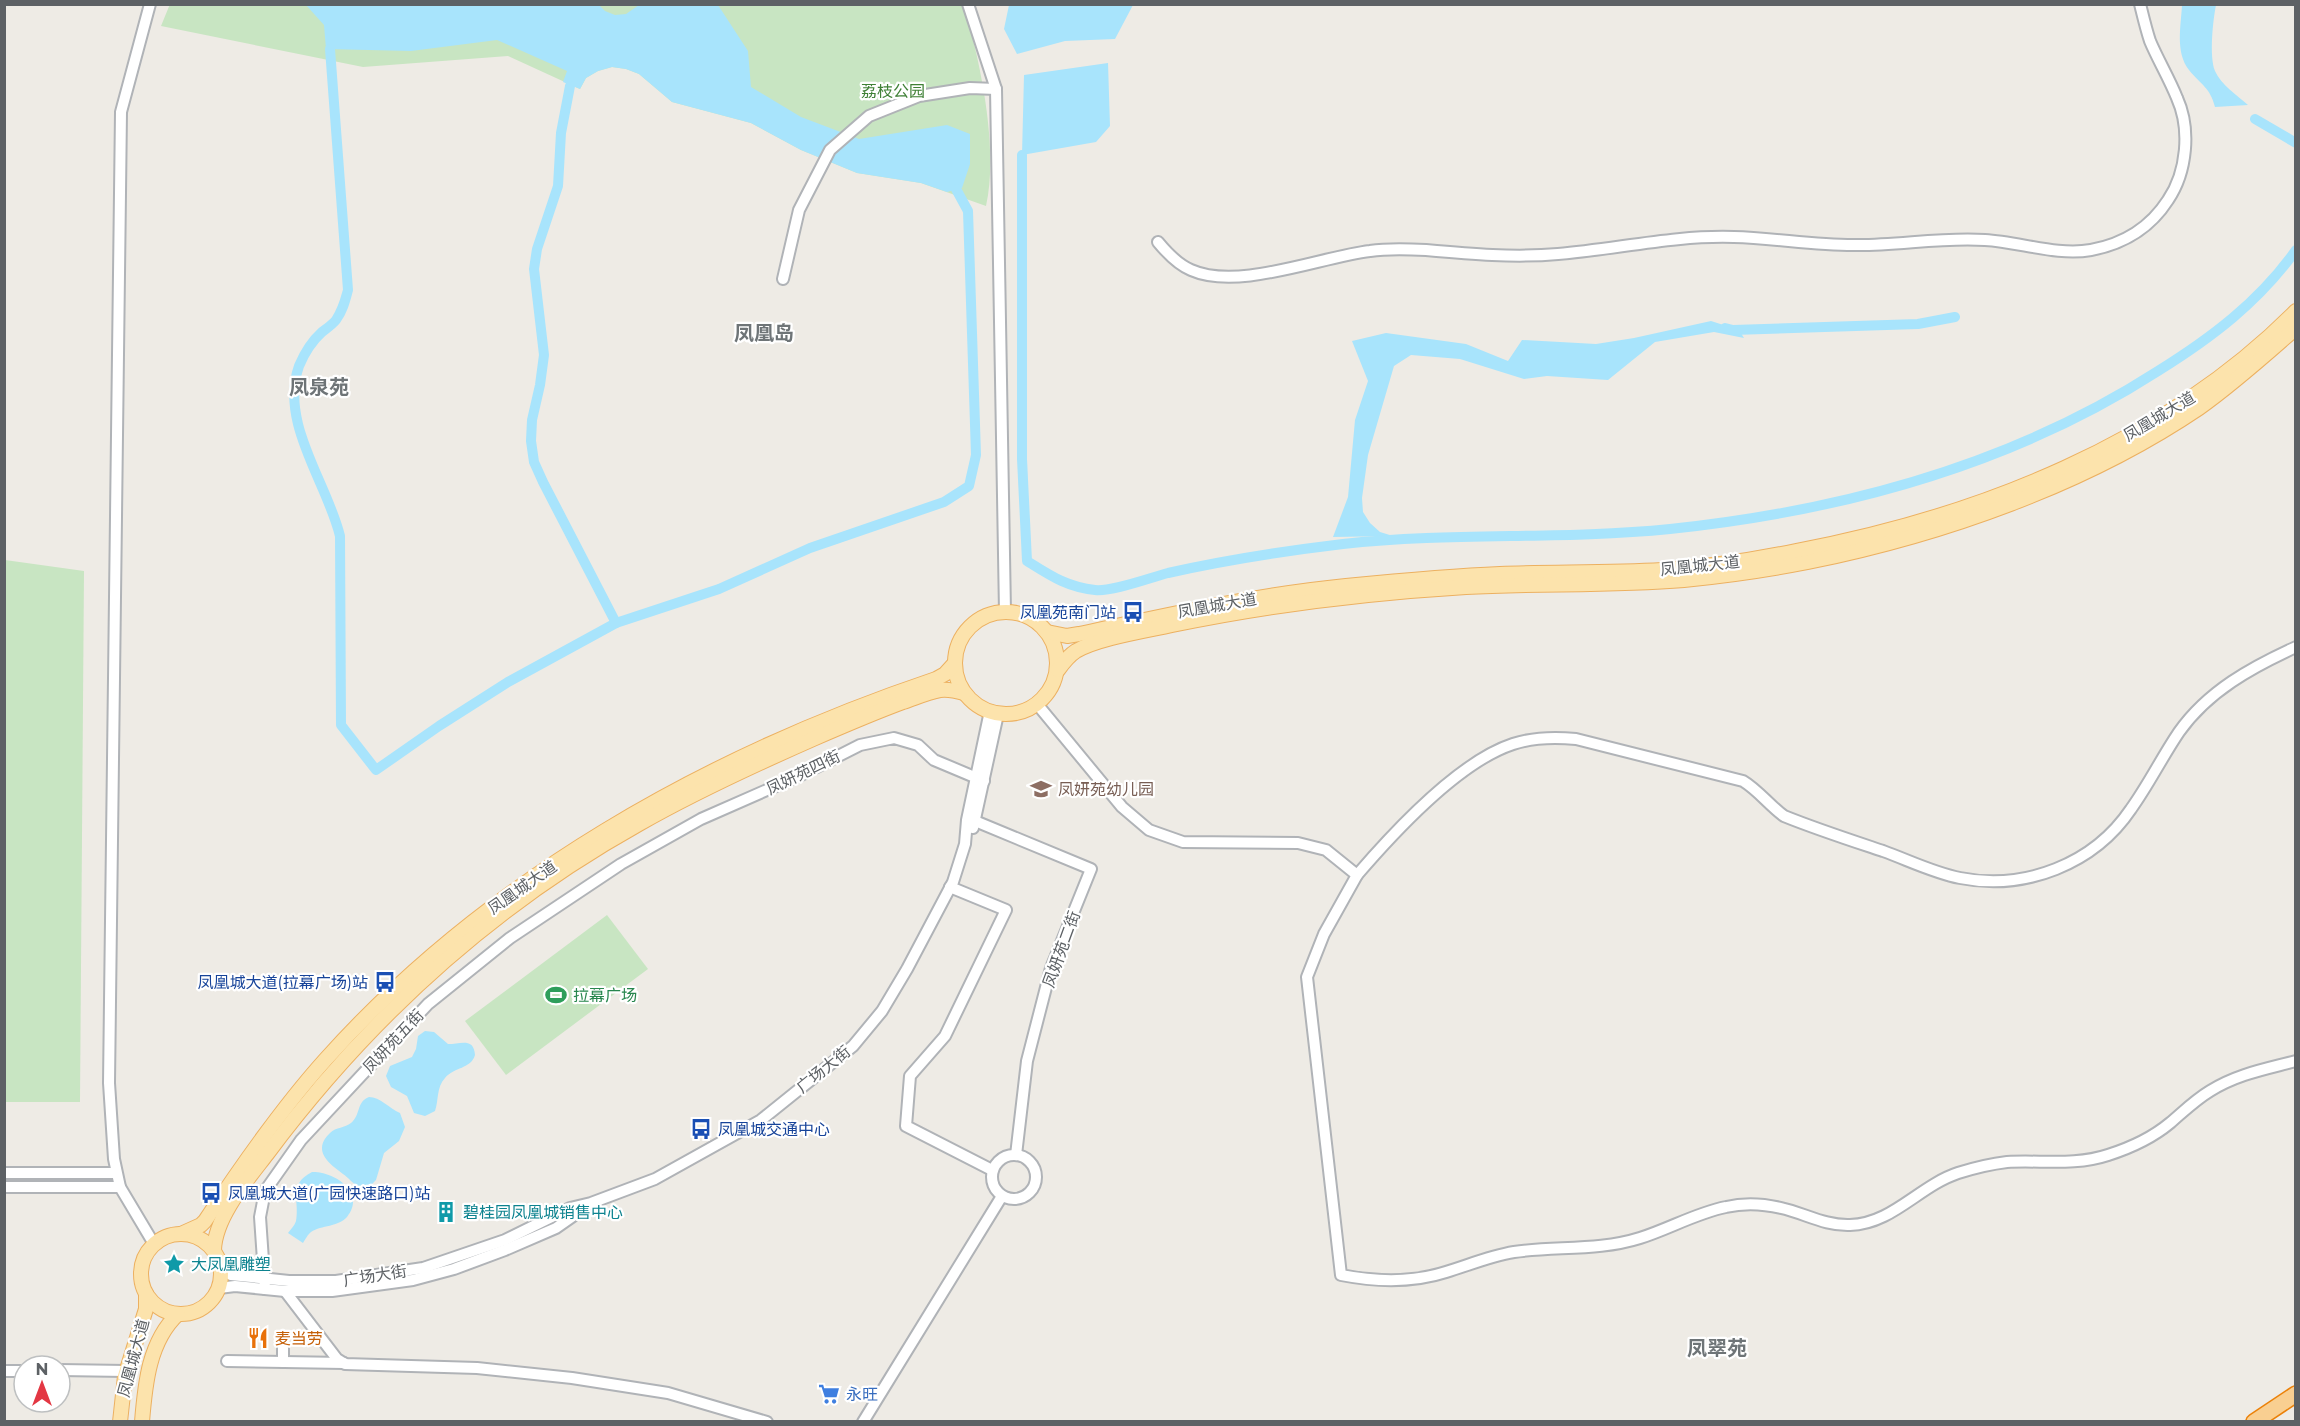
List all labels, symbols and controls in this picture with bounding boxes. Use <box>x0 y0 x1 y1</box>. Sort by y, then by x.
park label: 荔枝公园 <box>861 82 925 101</box>
district label: 凤凰岛 <box>734 321 794 345</box>
district label: 凤泉苑 <box>289 375 349 399</box>
street label: 凤凰城大道 <box>2120 388 2198 445</box>
street label: 凤凰城大道 <box>1659 552 1741 579</box>
street label: 凤凰城大道 <box>1176 589 1258 622</box>
bus stop icon: 凤凰苑南门站 <box>1121 600 1145 624</box>
place label: 凤凰苑南门站 <box>1020 603 1116 622</box>
street label: 凤妍苑四街 <box>763 746 843 799</box>
school or university icon: 凤妍苑幼儿园 <box>1029 777 1053 801</box>
place label: 凤妍苑幼儿园 <box>1058 780 1154 799</box>
street label: 凤凰城大道 <box>484 857 561 918</box>
street label: 凤妍苑二街 <box>1039 908 1084 990</box>
bus stop icon: 凤凰城大道(拉幕广场)站 <box>373 970 397 994</box>
place label: 凤凰城大道(拉幕广场)站 <box>197 973 368 992</box>
sports icon: 拉幕广场 <box>544 983 568 1007</box>
place label: 拉幕广场 <box>573 986 637 1005</box>
street label: 凤妍苑五街 <box>359 1006 428 1077</box>
street label: 广场大街 <box>792 1042 854 1097</box>
bus stop icon: 凤凰城交通中心 <box>689 1117 713 1141</box>
place label: 凤凰城交通中心 <box>718 1120 830 1139</box>
bus stop icon: 凤凰城大道(广园快速路口)站 <box>199 1181 223 1205</box>
place label: 凤凰城大道(广园快速路口)站 <box>228 1184 431 1203</box>
building icon: 碧桂园凤凰城销售中心 <box>434 1200 458 1224</box>
place label: 碧桂园凤凰城销售中心 <box>463 1203 623 1222</box>
place icon: 大凤凰雕塑 <box>162 1252 186 1276</box>
place label: 大凤凰雕塑 <box>191 1255 271 1274</box>
street label: 广场大街 <box>342 1261 408 1290</box>
street label: 凤凰城大道 <box>114 1317 153 1399</box>
restaurant icon: 麦当劳 <box>246 1326 270 1350</box>
place label: 麦当劳 <box>275 1329 323 1348</box>
district label: 凤翠苑 <box>1687 1336 1747 1360</box>
north arrow <box>12 1354 72 1414</box>
text: N <box>36 1360 48 1379</box>
supermarket icon: 永旺 <box>817 1382 841 1406</box>
place label: 永旺 <box>846 1385 878 1404</box>

